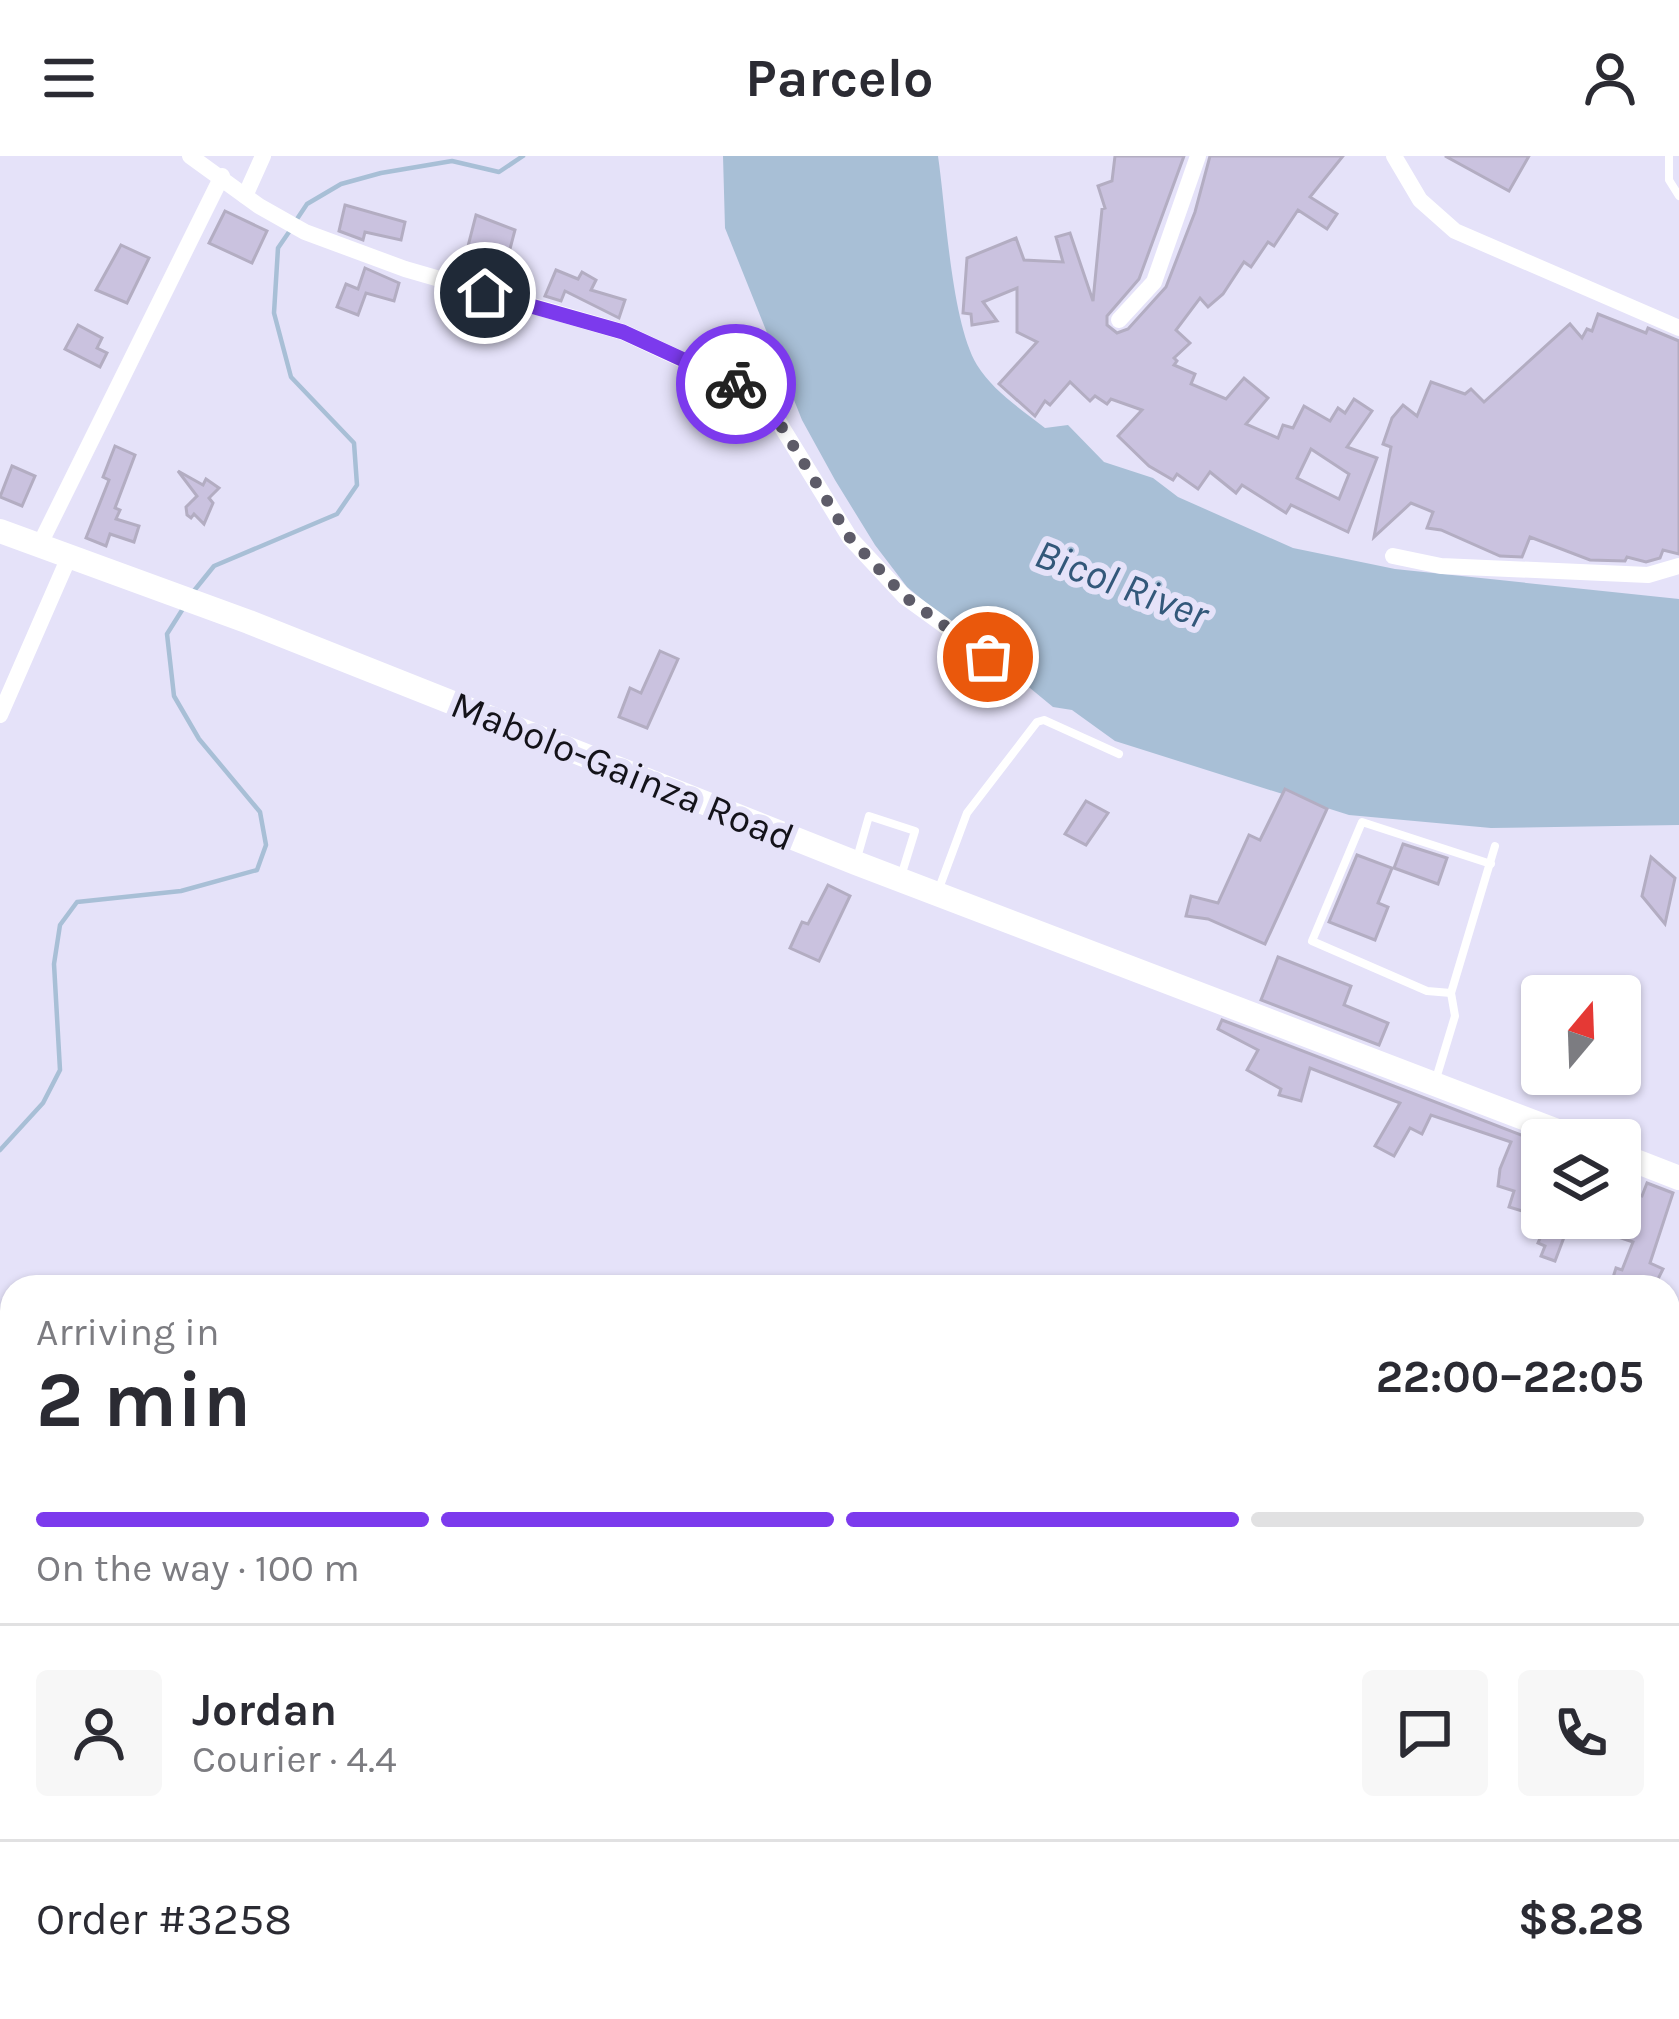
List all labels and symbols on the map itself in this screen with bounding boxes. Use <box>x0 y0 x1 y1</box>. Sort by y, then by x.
pin <box>434 242 536 344</box>
courier <box>676 324 796 444</box>
water label: Bicol River <box>1028 528 1217 640</box>
pin <box>937 606 1039 708</box>
street label: Mabolo-Gainza Road <box>445 681 801 861</box>
north arrow <box>1521 975 1641 1095</box>

